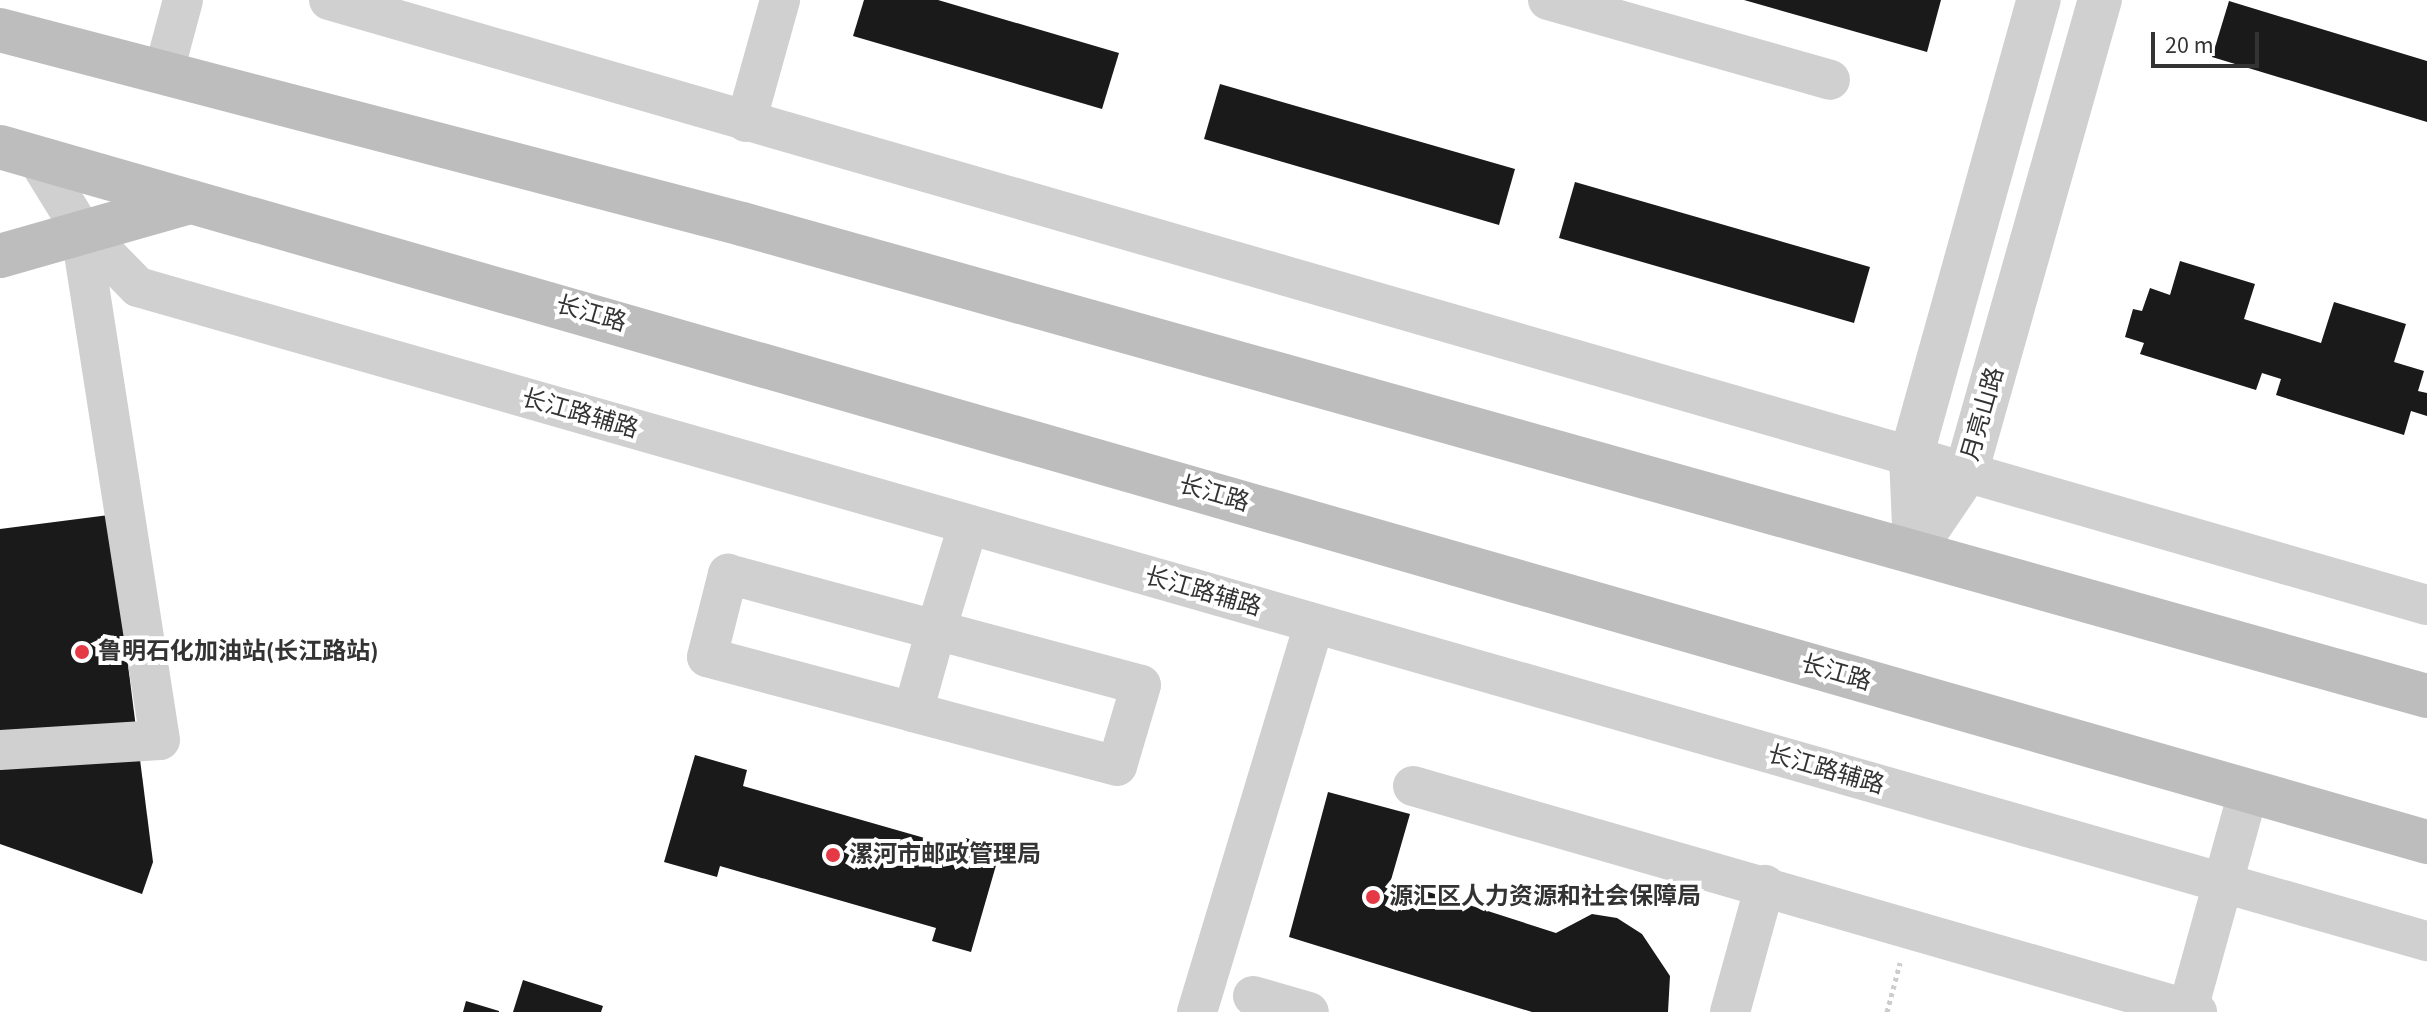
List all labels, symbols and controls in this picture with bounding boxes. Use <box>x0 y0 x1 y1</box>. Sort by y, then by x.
scale bar <box>2155 16 2263 66</box>
text: 20 m <box>2165 28 2214 63</box>
street label: 长江路 <box>552 290 630 338</box>
street label: 月亮山路 <box>1956 364 2010 464</box>
street label: 长江路辅路 <box>518 384 642 444</box>
street label: 长江路 <box>1175 470 1253 518</box>
street label: 长江路辅路 <box>1141 562 1265 622</box>
place label: 鲁明石化加油站(长江路站) <box>98 638 379 666</box>
marker: 鲁明石化加油站(长江路站) <box>73 643 91 661</box>
street label: 长江路 <box>1797 649 1875 697</box>
street label: 长江路辅路 <box>1764 740 1888 800</box>
place label: 漯河市邮政管理局 <box>849 841 1041 869</box>
marker: 漯河市邮政管理局 <box>824 846 842 864</box>
place label: 源汇区人力资源和社会保障局 <box>1389 883 1701 911</box>
marker: 源汇区人力资源和社会保障局 <box>1364 888 1382 906</box>

